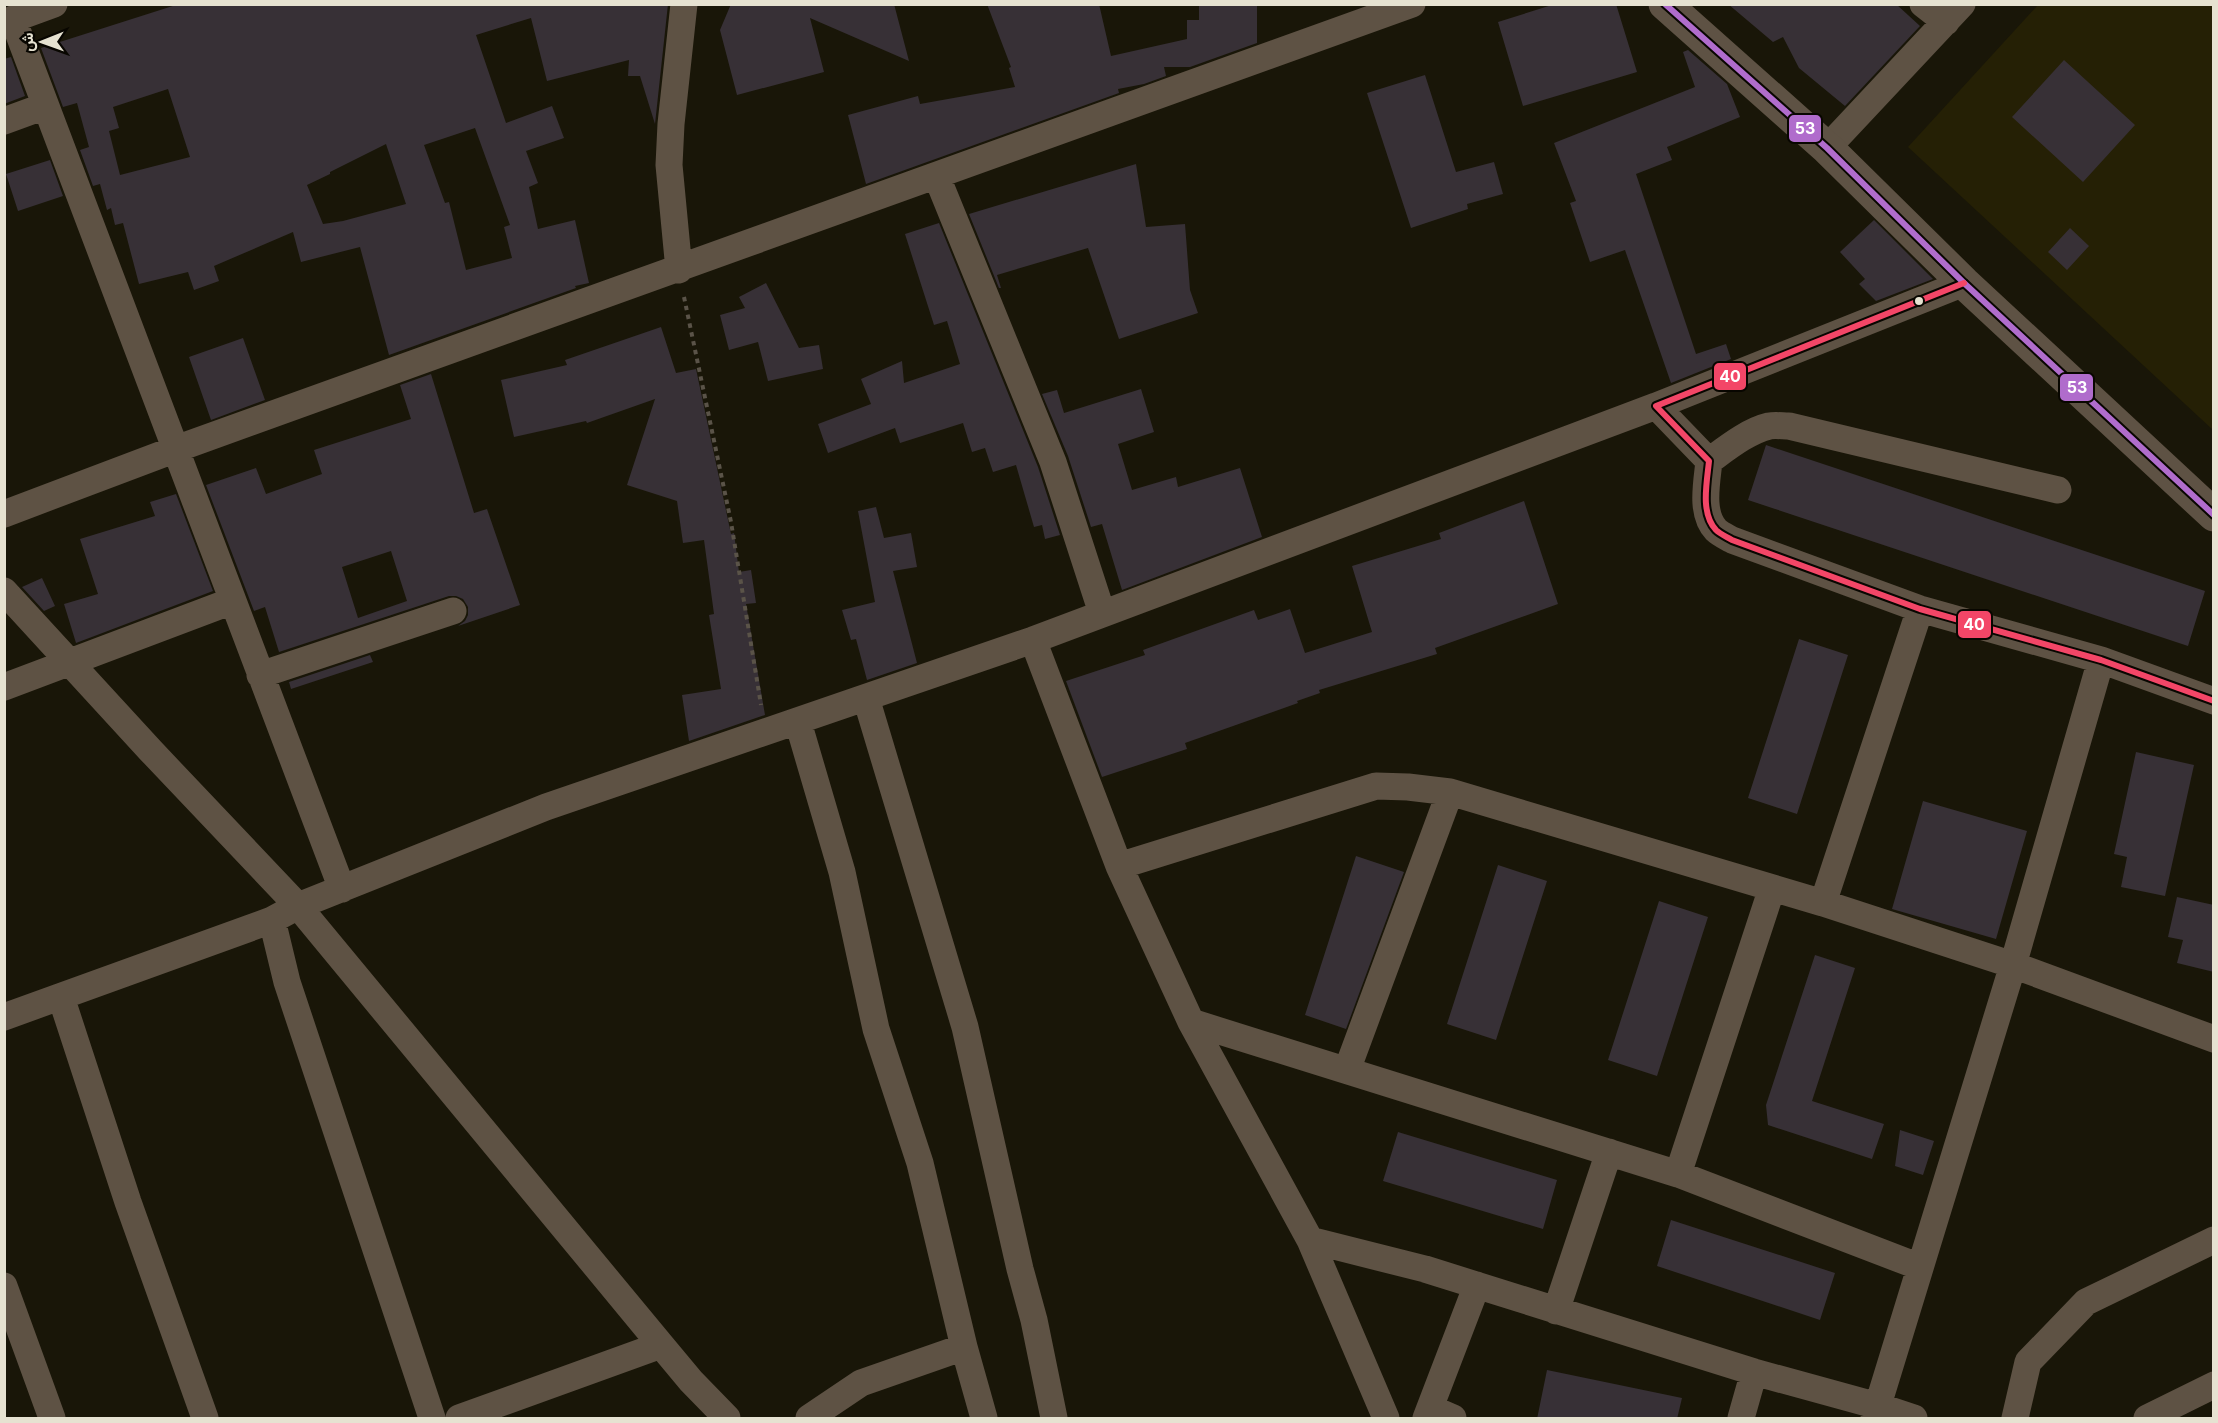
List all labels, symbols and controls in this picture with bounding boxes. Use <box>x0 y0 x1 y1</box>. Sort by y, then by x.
north arrow <box>12 12 72 72</box>
text: ش <box>17 32 37 52</box>
line badge: 53 <box>1788 114 1822 143</box>
text: 53 <box>1795 118 1815 138</box>
unlabelled marker <box>1913 295 1925 307</box>
line badge: 40 <box>1713 362 1747 391</box>
text: 40 <box>1719 366 1741 386</box>
line badge: 53 <box>2059 373 2094 402</box>
text: 53 <box>2067 377 2087 397</box>
line badge: 40 <box>1957 610 1992 639</box>
text: 40 <box>1963 614 1985 634</box>

